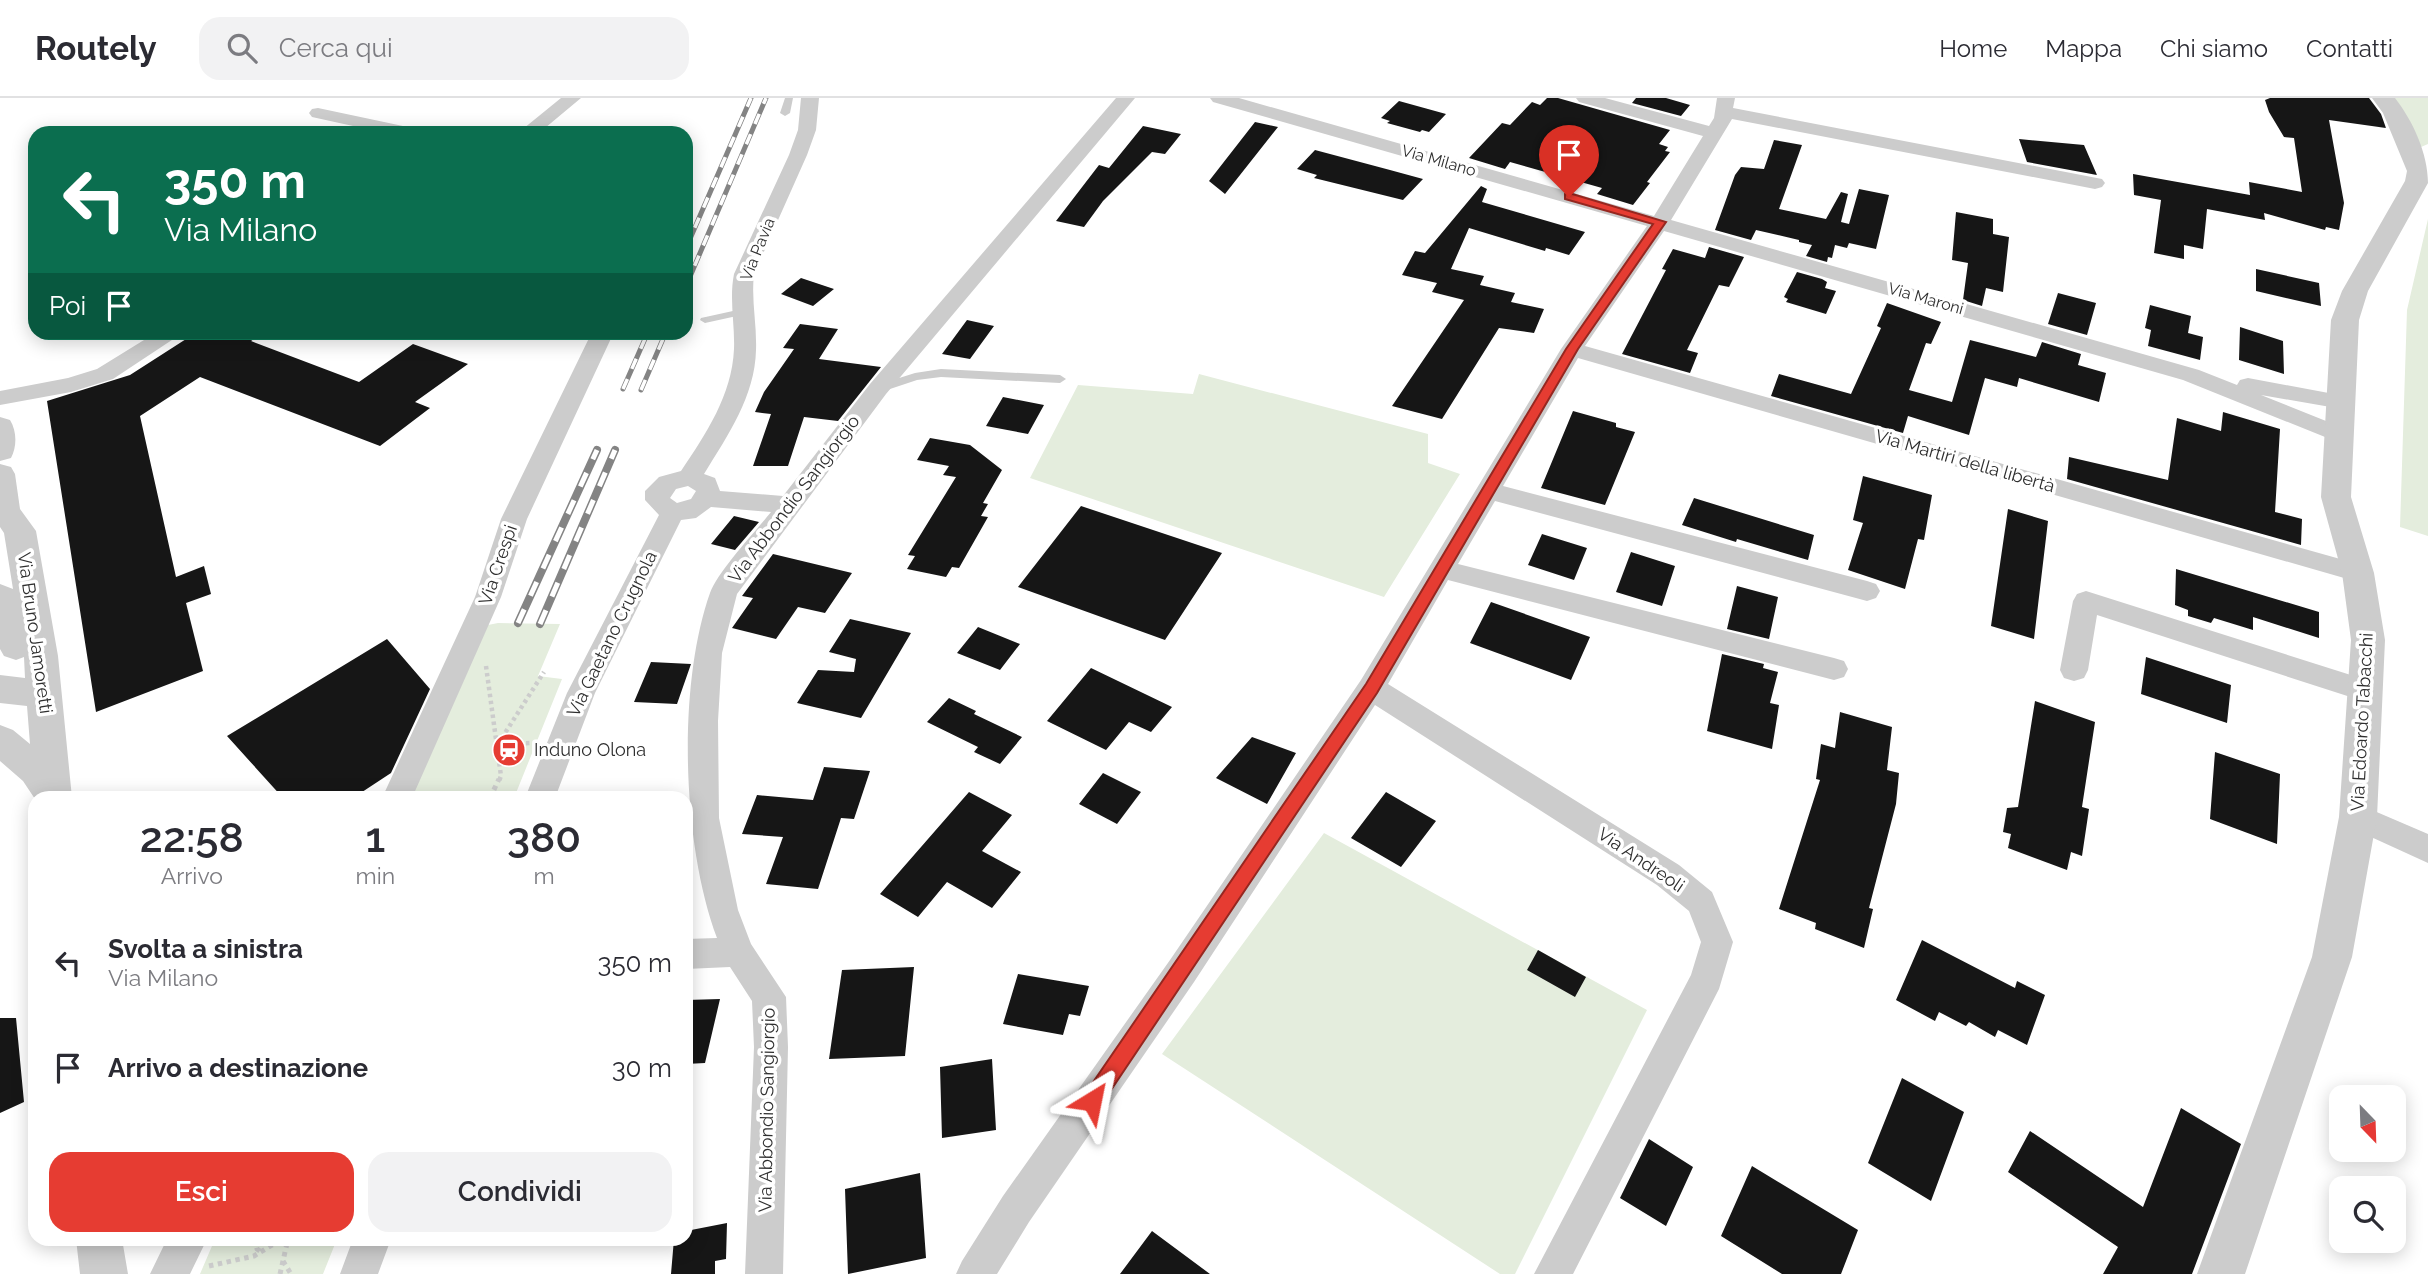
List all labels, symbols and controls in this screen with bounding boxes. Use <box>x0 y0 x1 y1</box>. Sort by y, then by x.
search box <box>199 17 689 80</box>
text: Routely <box>35 29 157 68</box>
icon: search <box>223 29 261 67</box>
text: Cerca qui <box>279 33 393 63</box>
text: Home <box>1939 34 2007 63</box>
text: Mappa <box>2045 34 2122 63</box>
text: Chi siamo <box>2160 34 2268 63</box>
text: Contatti <box>2306 34 2393 63</box>
pin <box>1539 125 1599 197</box>
icon: arrive <box>1550 136 1588 174</box>
street label: Via Milano <box>1399 141 1478 180</box>
text: 350 m <box>164 152 306 209</box>
icon: left <box>49 154 140 245</box>
text: Via Milano <box>164 211 317 248</box>
street label: Via Pavia <box>736 215 779 283</box>
street label: Via Maroni <box>1886 279 1966 318</box>
icon: arrive <box>100 287 138 325</box>
text: Poi <box>49 291 86 321</box>
street label: Via Abbondio Sangiorgio <box>724 410 864 587</box>
street label: Via Martiri della libertà <box>1873 425 2057 496</box>
street label: Via Crespi <box>474 522 521 608</box>
street label: Via Gaetano Crugnola <box>562 547 661 720</box>
street label: Via Bruno Jamoretti <box>14 551 57 715</box>
street label: Via Edoardo Tabacchi <box>2346 632 2377 812</box>
station icon: Induno Olona <box>490 731 528 769</box>
place label: Induno Olona <box>534 739 646 760</box>
text: 22:58 <box>140 813 244 862</box>
text: 1 <box>365 813 385 862</box>
text: 380 <box>507 813 581 862</box>
street label: Via Andreoli <box>1594 823 1689 896</box>
text: Arrivo <box>161 862 223 889</box>
text: min <box>356 862 395 889</box>
text: m <box>533 862 555 889</box>
text: Svolta a sinistra <box>108 934 303 964</box>
icon: left <box>49 944 87 982</box>
text: 350 m <box>598 948 672 978</box>
text: Via Milano <box>108 964 218 991</box>
street label: Via Abbondio Sangiorgio <box>754 1007 779 1213</box>
icon: arrive <box>49 1049 87 1087</box>
text: Arrivo a destinazione <box>108 1053 368 1083</box>
text: 30 m <box>612 1053 672 1083</box>
position arrow <box>1055 1064 1129 1138</box>
north arrow <box>2329 1085 2406 1162</box>
map controls <box>2329 1085 2406 1253</box>
button: Esci <box>49 1152 354 1232</box>
button: Condividi <box>368 1152 672 1232</box>
button: search <box>2329 1176 2406 1253</box>

